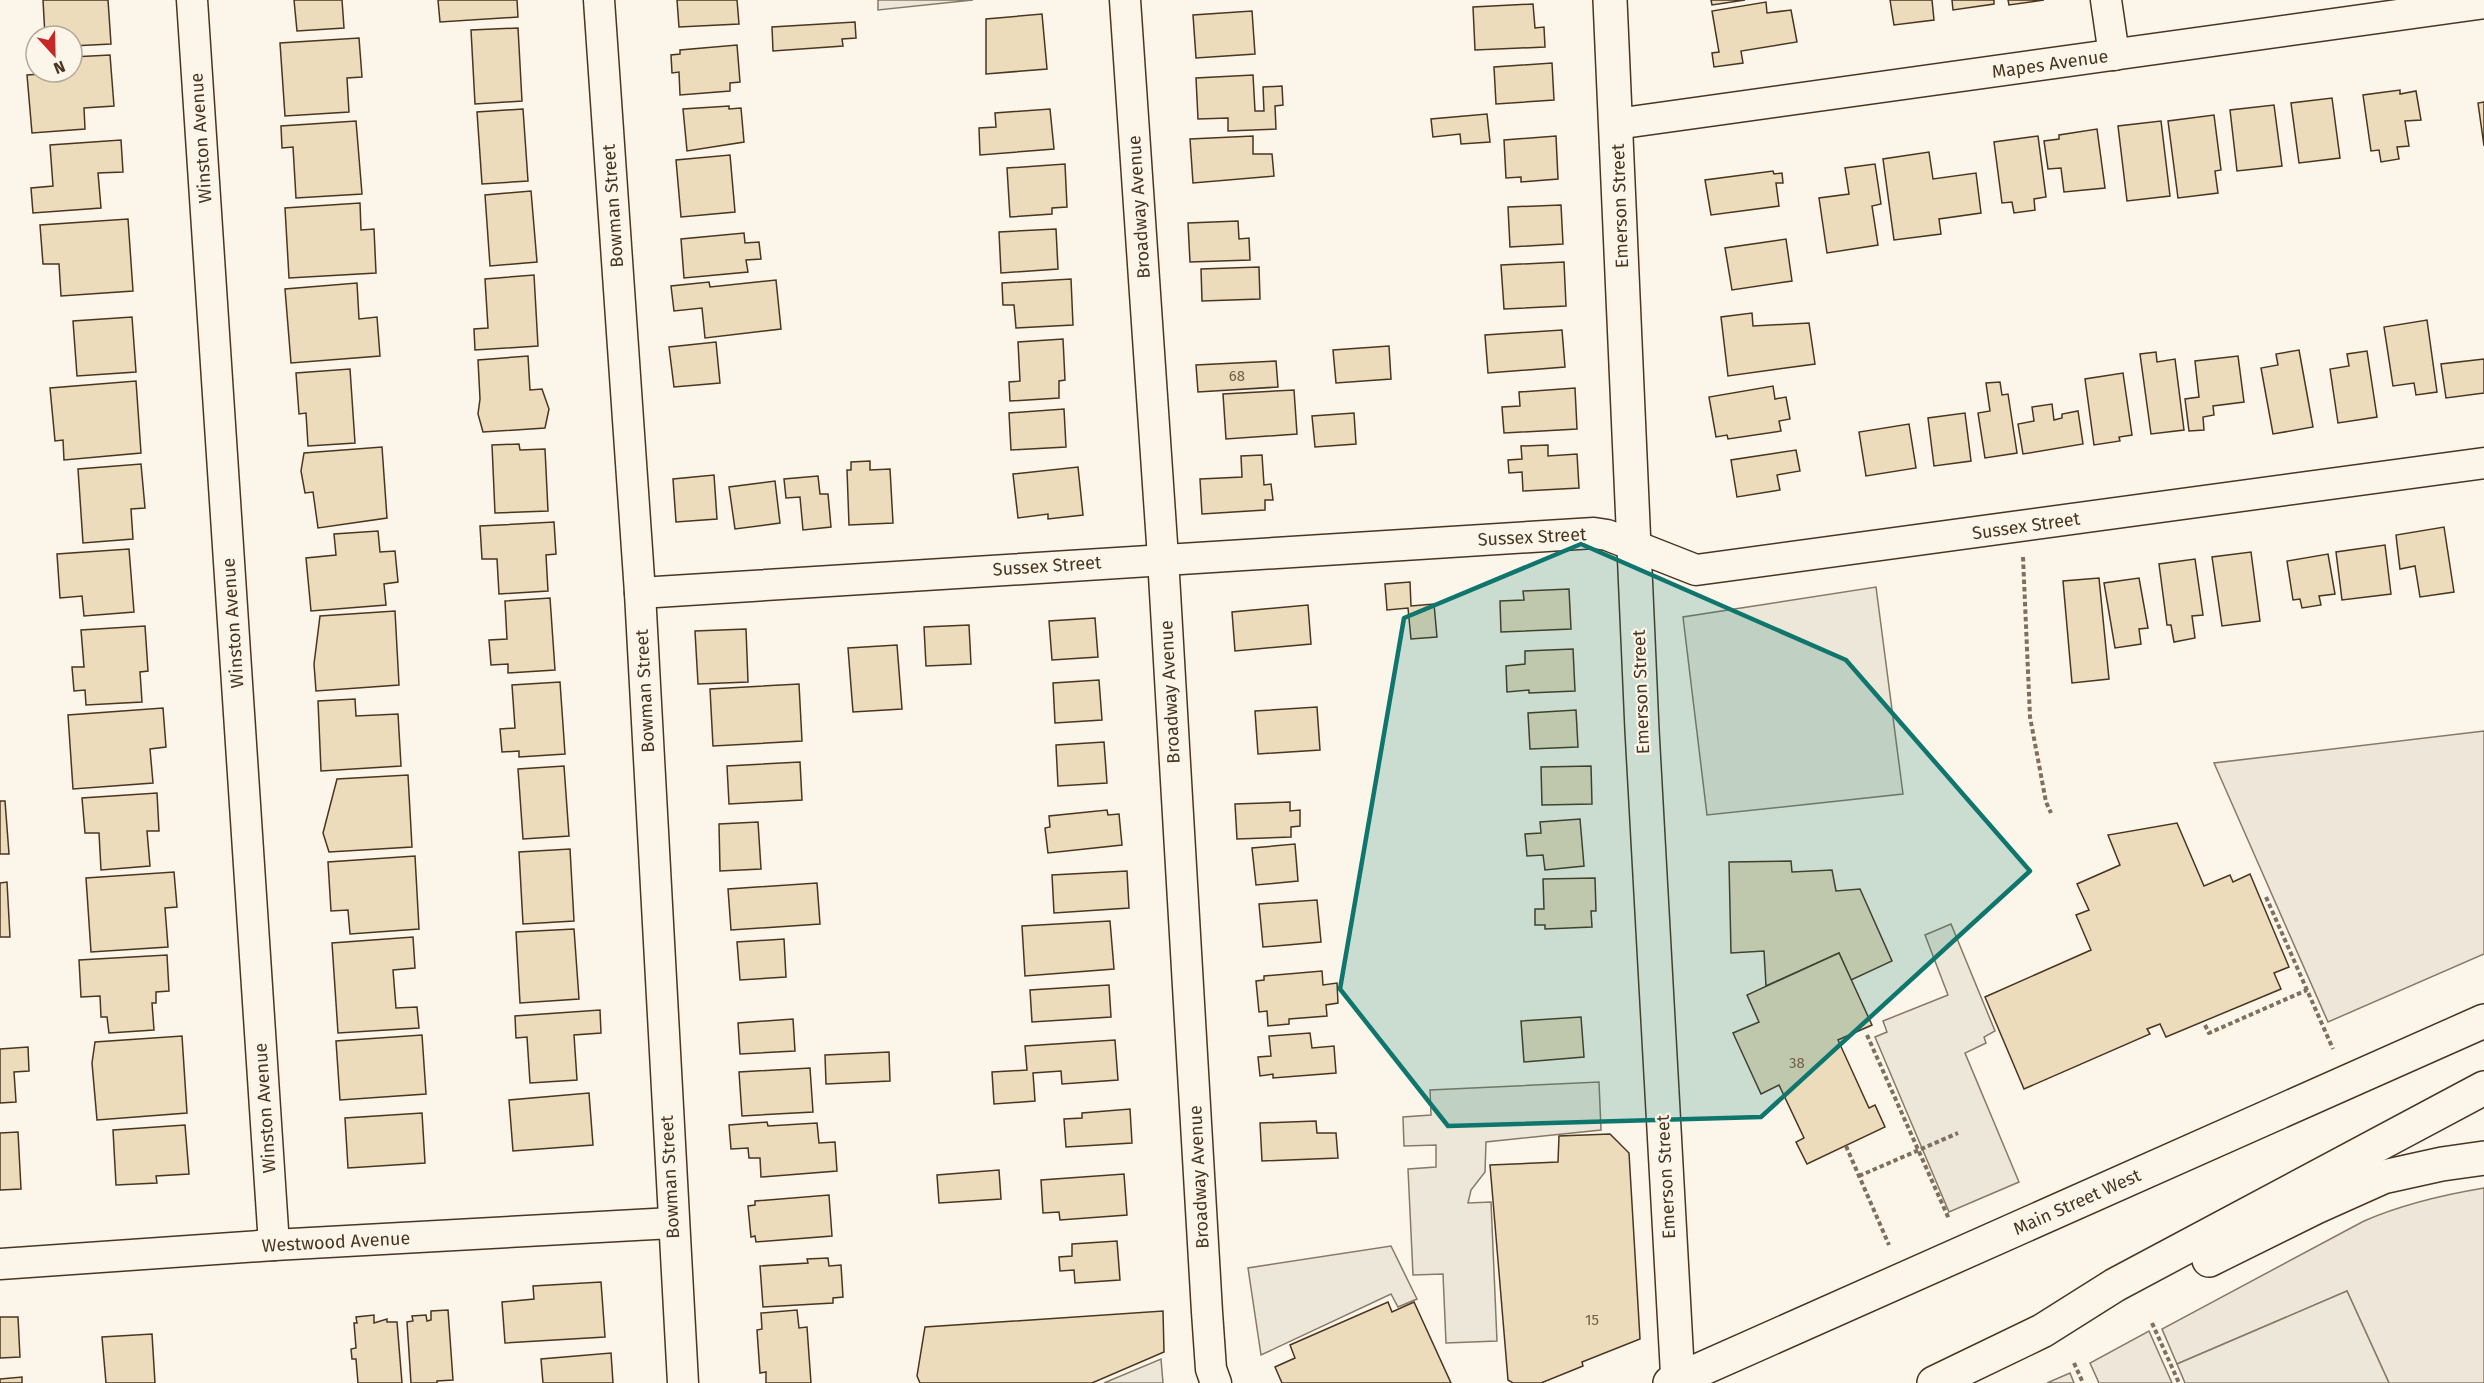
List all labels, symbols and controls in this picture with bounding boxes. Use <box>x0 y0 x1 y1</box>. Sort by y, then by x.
north arrow <box>24 24 84 84</box>
street label: Mapes Avenue <box>1990 45 2110 83</box>
text: N <box>51 57 68 78</box>
street label: Winston Avenue <box>185 72 217 204</box>
street label: Broadway Avenue <box>1123 134 1155 280</box>
street label: Bowman Street <box>598 143 628 268</box>
street label: Emerson Street <box>1607 143 1633 269</box>
house number: 68 <box>1229 367 1245 385</box>
street label: Sussex Street <box>1971 507 2082 544</box>
street label: Sussex Street <box>1477 523 1587 551</box>
street label: Sussex Street <box>992 551 1103 581</box>
street label: Winston Avenue <box>217 557 249 689</box>
street label: Broadway Avenue <box>1155 620 1185 764</box>
street label: Bowman Street <box>631 628 659 753</box>
street label: Emerson Street <box>1628 629 1654 755</box>
street label: Winston Avenue <box>249 1042 281 1174</box>
house number: 38 <box>1789 1054 1805 1072</box>
street label: Broadway Avenue <box>1184 1105 1214 1249</box>
street label: Bowman Street <box>656 1114 684 1239</box>
street label: Emerson Street <box>1652 1114 1680 1240</box>
street label: Main Street West <box>2010 1164 2145 1240</box>
street label: Westwood Avenue <box>261 1227 411 1257</box>
house number: 15 <box>1585 1311 1599 1329</box>

